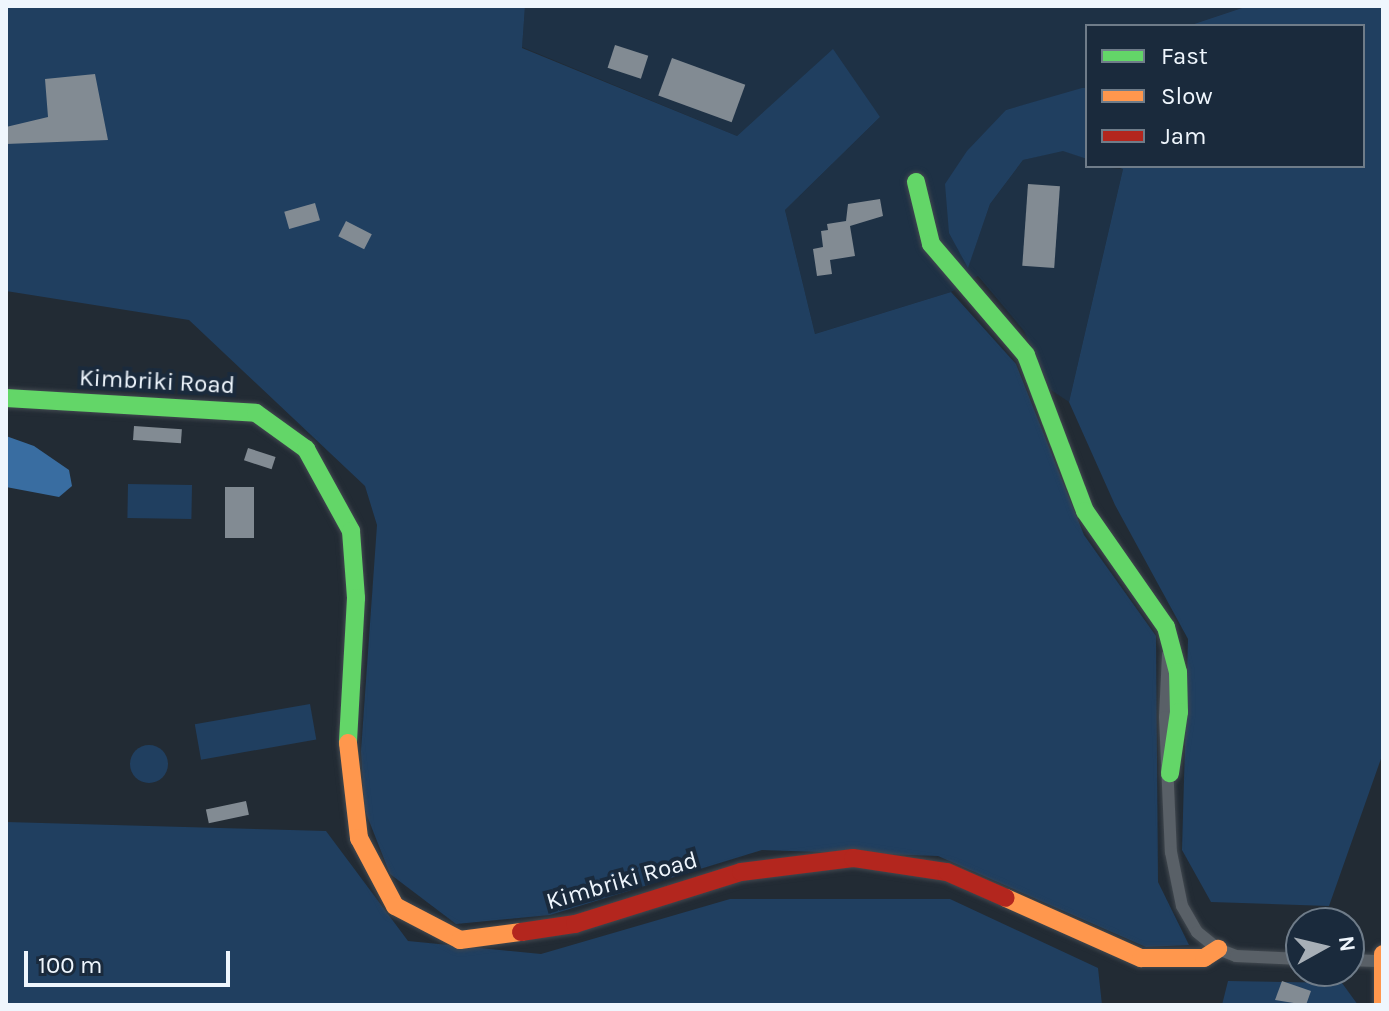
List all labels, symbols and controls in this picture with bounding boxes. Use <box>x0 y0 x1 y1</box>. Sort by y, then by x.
legend <box>1085 24 1365 168</box>
text: Fast <box>1161 42 1208 70</box>
text: Slow <box>1161 82 1213 110</box>
text: Jam <box>1161 122 1206 150</box>
street label: Kimbriki Road <box>78 364 236 400</box>
street label: Kimbriki Road <box>543 846 701 916</box>
north arrow <box>1285 907 1365 987</box>
text: N <box>1333 934 1361 954</box>
scale bar <box>28 935 234 985</box>
text: 100 m <box>38 951 103 979</box>

